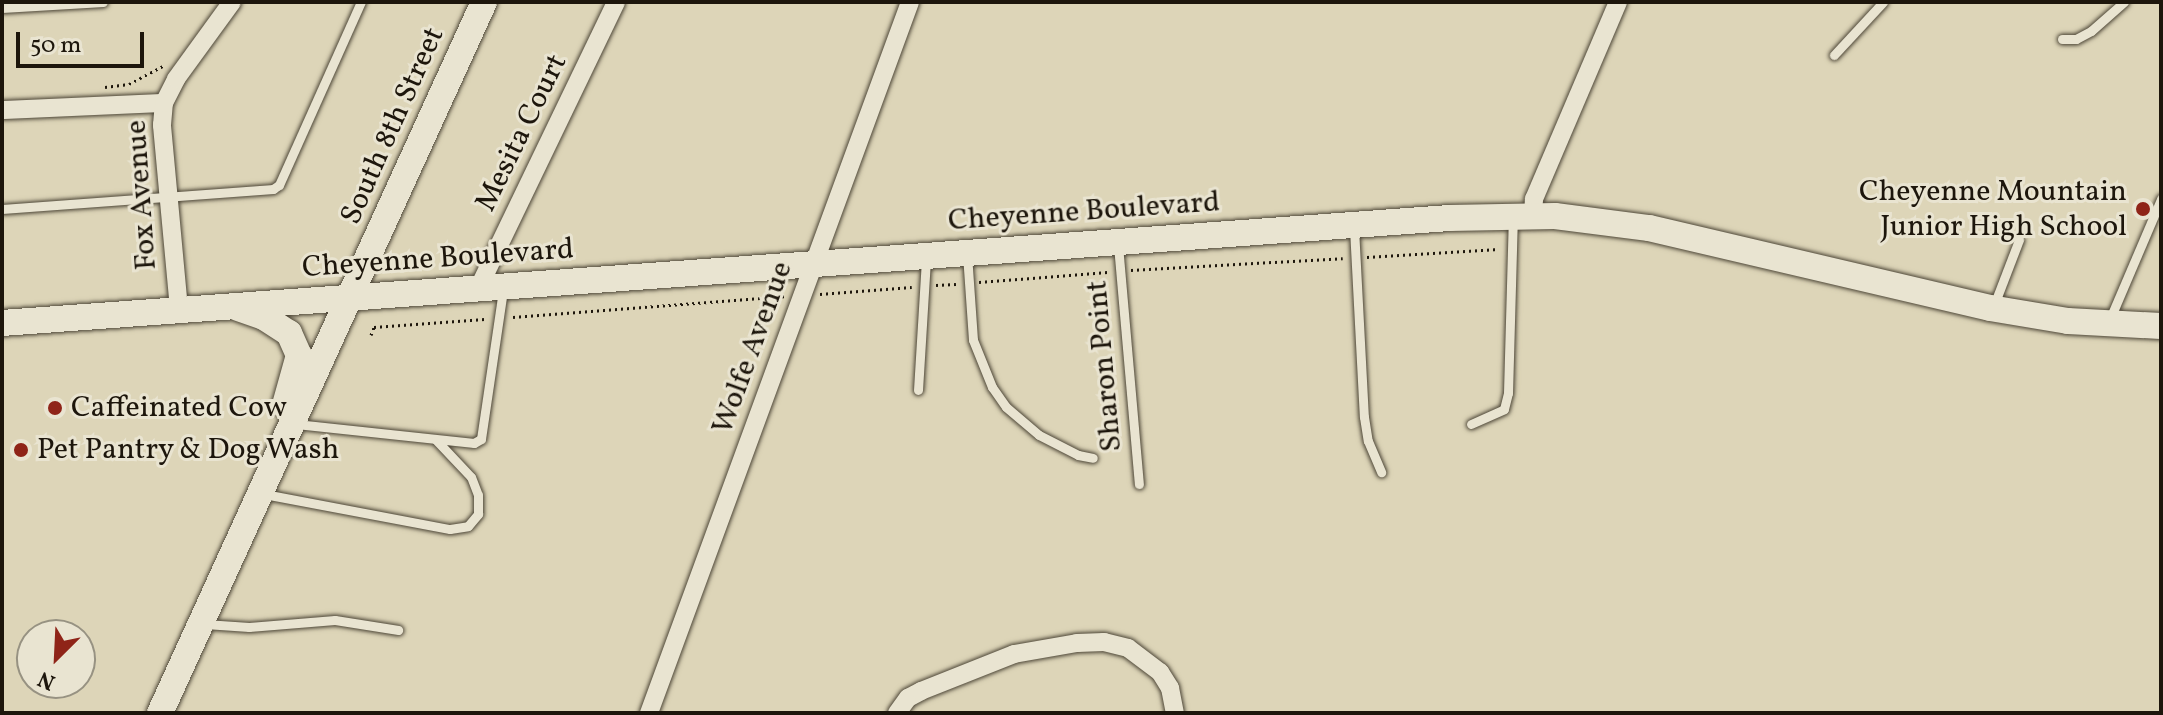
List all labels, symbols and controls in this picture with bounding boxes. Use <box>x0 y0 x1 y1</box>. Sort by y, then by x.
scale bar <box>20 16 148 66</box>
street label: South 8th Street <box>333 22 453 230</box>
text: 50 m <box>30 29 82 63</box>
street label: Mesita Court <box>468 49 576 217</box>
street label: Fox Avenue <box>119 119 165 271</box>
place label: Cheyenne Mountain Junior High School <box>1859 174 2127 244</box>
street label: Cheyenne Boulevard <box>947 185 1221 239</box>
marker: Cheyenne Mountain Junior High School <box>2134 200 2152 218</box>
street label: Cheyenne Boulevard <box>301 232 575 286</box>
street label: Wolfe Avenue <box>705 257 801 439</box>
street label: Sharon Point <box>1080 279 1130 453</box>
place label: Caffeinated Cow <box>71 390 287 426</box>
marker: Caffeinated Cow <box>46 399 64 417</box>
place label: Pet Pantry & Dog Wash <box>37 432 341 468</box>
marker: Pet Pantry & Dog Wash <box>12 441 30 459</box>
north arrow <box>16 619 96 699</box>
text: N <box>33 662 60 697</box>

